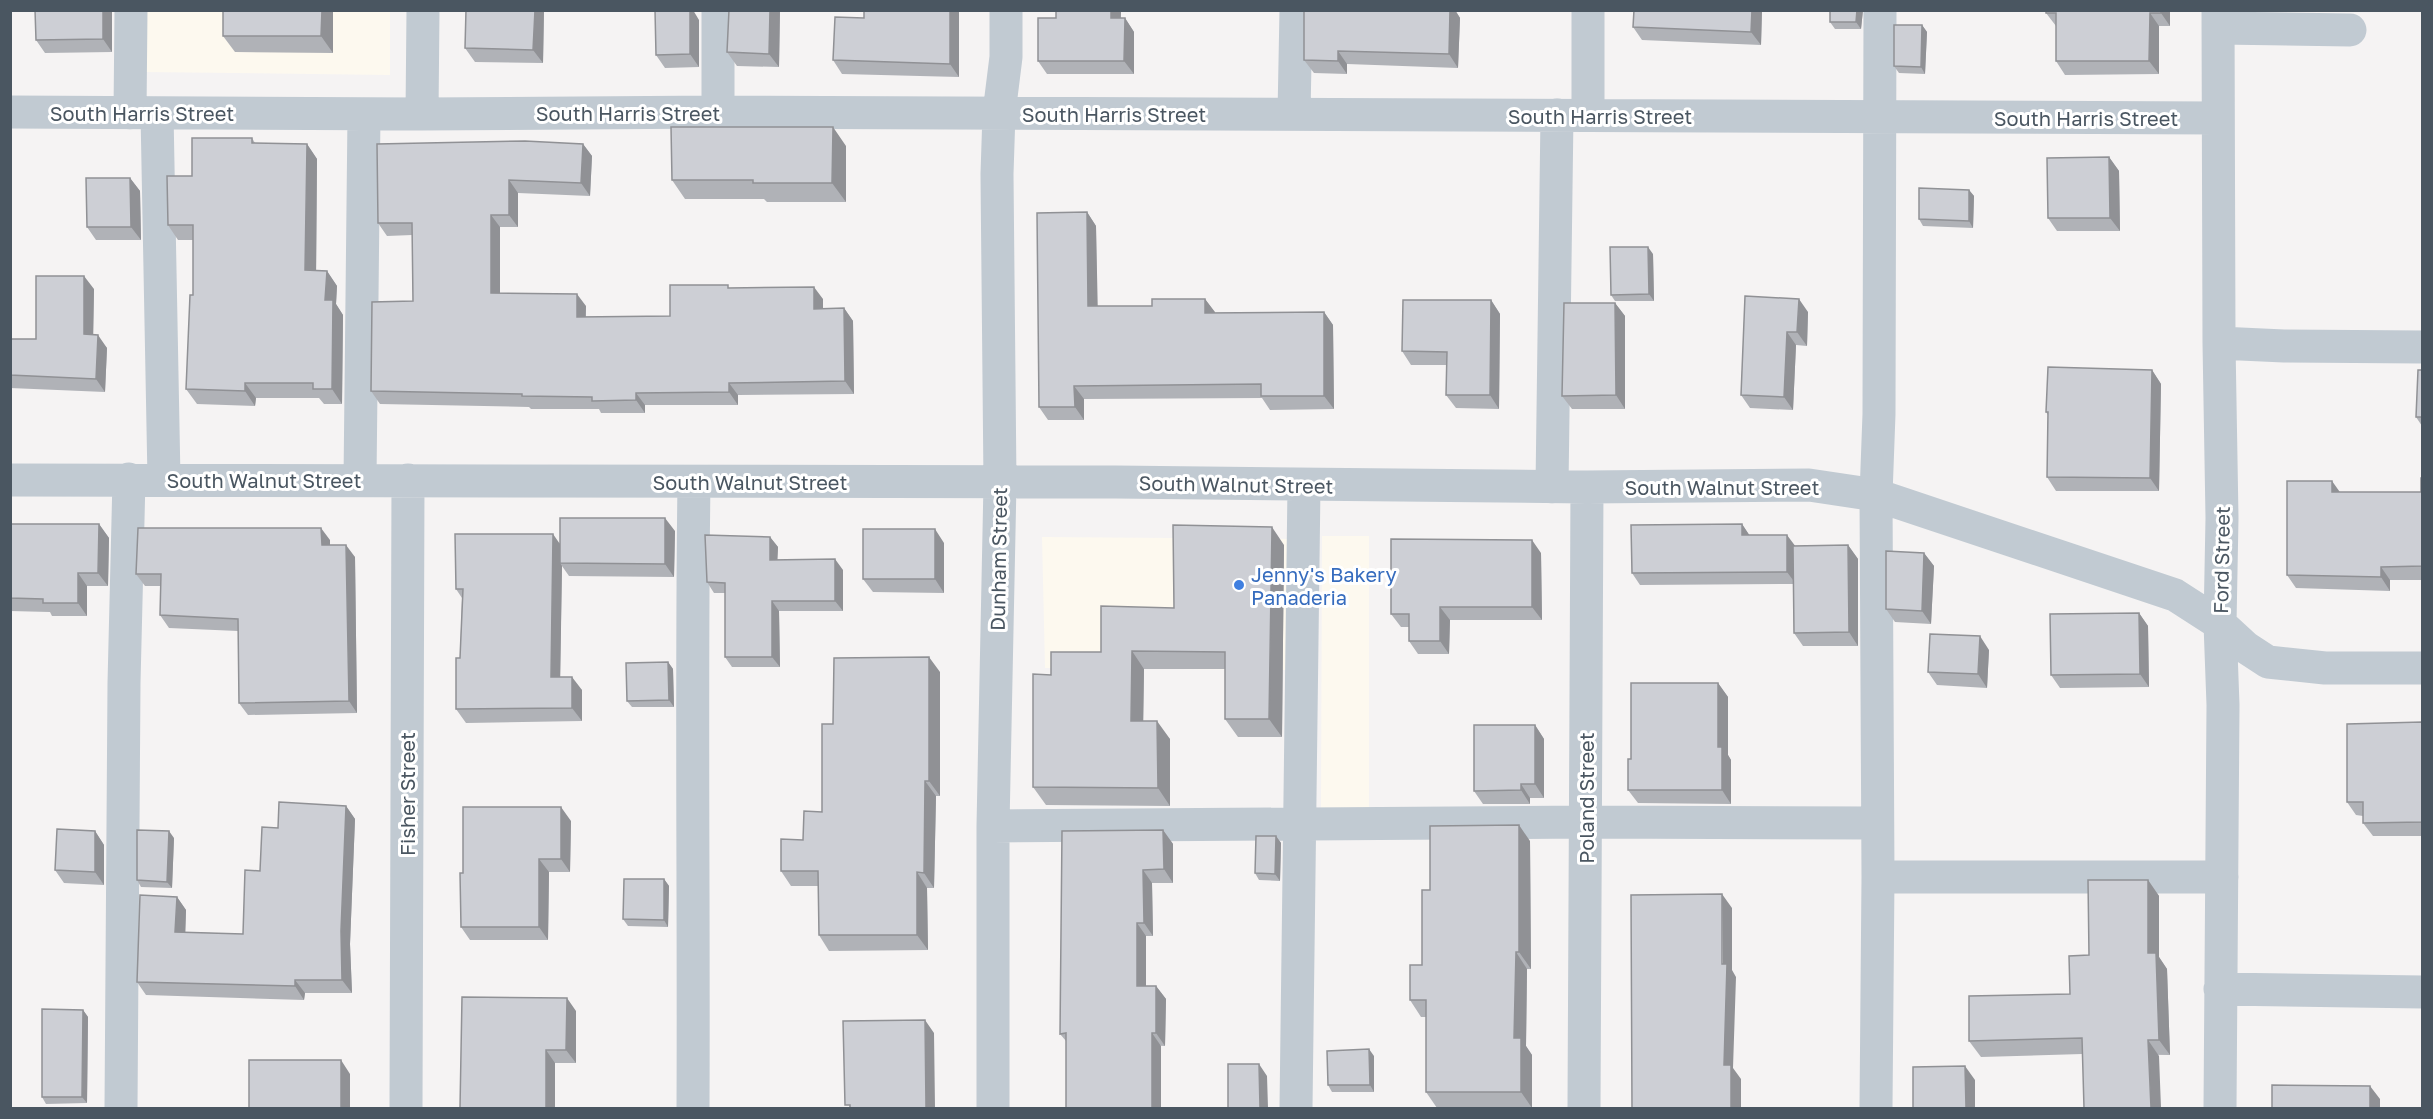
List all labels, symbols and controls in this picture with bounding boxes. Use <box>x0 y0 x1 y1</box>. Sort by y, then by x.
street label: South Harris Street <box>50 101 234 125</box>
street label: South Harris Street <box>536 101 720 125</box>
street label: South Harris Street <box>1022 102 1206 126</box>
street label: South Harris Street <box>1508 104 1692 128</box>
street label: South Harris Street <box>1994 106 2178 130</box>
street label: South Walnut Street <box>167 468 361 492</box>
street label: South Walnut Street <box>653 470 847 494</box>
street label: South Walnut Street <box>1138 470 1334 498</box>
street label: South Walnut Street <box>1625 475 1819 499</box>
street label: Dunham Street <box>985 487 1011 631</box>
street label: Ford Street <box>2208 506 2234 614</box>
place label: Jenny's Bakery Panaderia <box>1251 562 1397 609</box>
marker: Jenny's Bakery Panaderia <box>1232 578 1246 592</box>
street label: Fisher Street <box>395 732 419 856</box>
street label: Poland Street <box>1574 732 1598 864</box>

